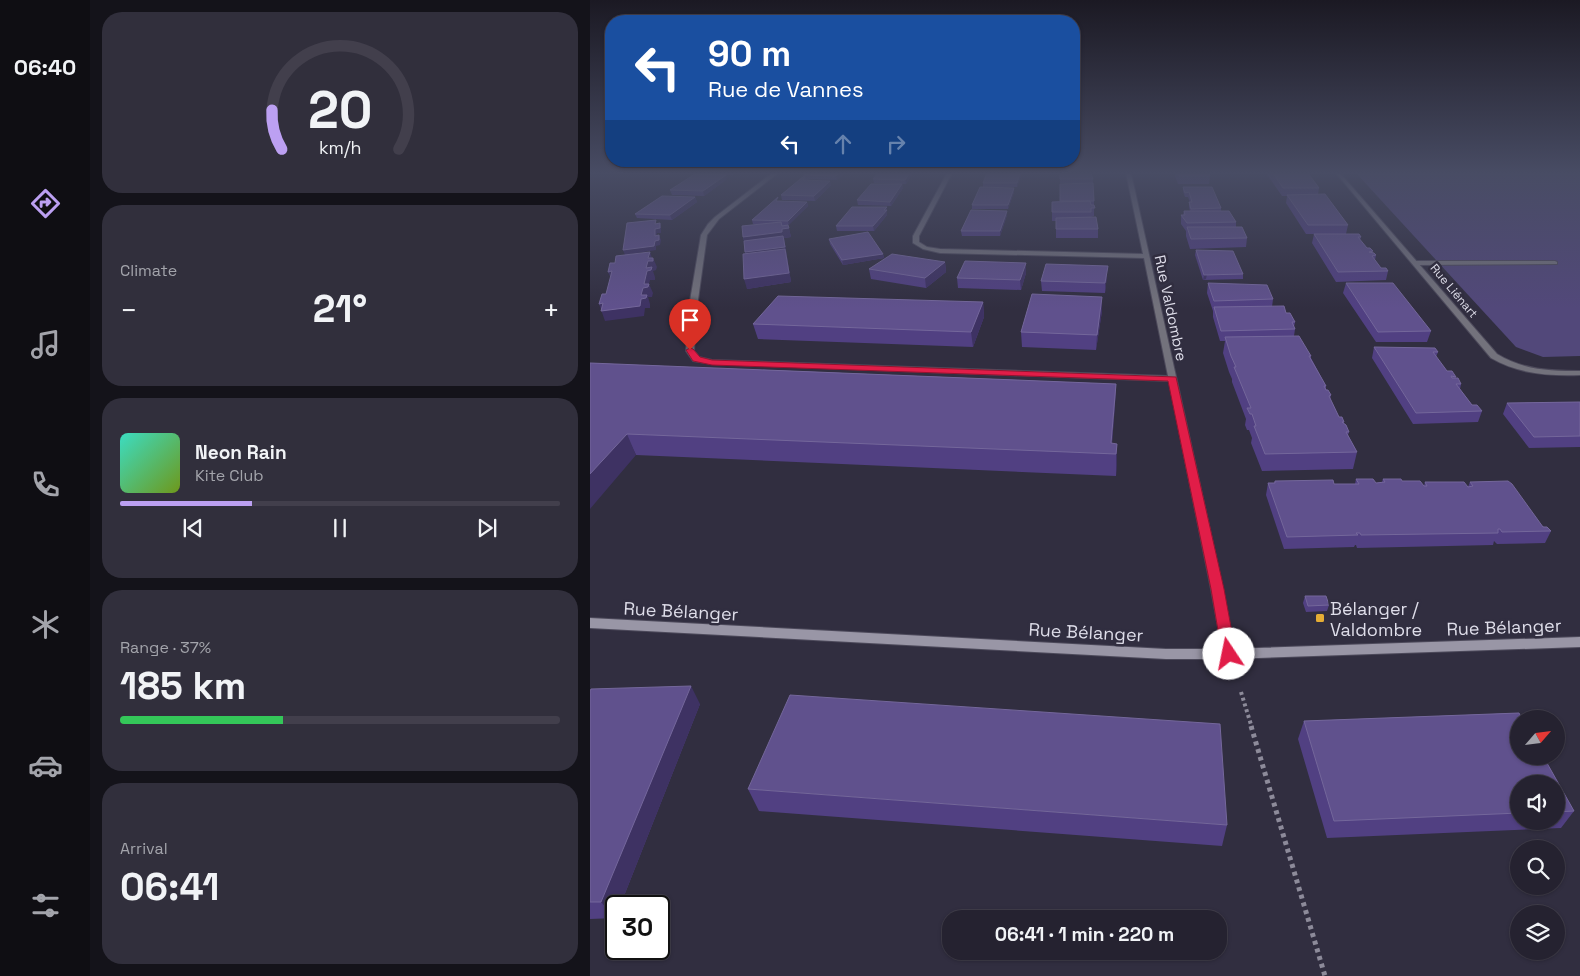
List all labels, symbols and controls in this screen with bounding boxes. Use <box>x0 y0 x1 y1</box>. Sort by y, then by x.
text: 90 m <box>708 32 791 76</box>
icon: left <box>625 35 690 100</box>
text: 06:40 <box>14 53 76 81</box>
text: Rue de Vannes <box>708 75 864 103</box>
text: 20 <box>308 77 372 143</box>
icon: left <box>776 130 804 158</box>
icon: ahead <box>829 130 857 158</box>
icon: right <box>882 130 910 158</box>
text: km/h <box>319 136 361 159</box>
icon: directions <box>28 186 63 221</box>
street label: Rue Valdombre <box>1150 253 1192 363</box>
text: Climate <box>120 260 177 281</box>
street label: Rue Liénart <box>1427 261 1481 321</box>
text: 21° <box>313 285 367 333</box>
text: − <box>120 292 137 328</box>
text: + <box>543 292 560 328</box>
pin <box>669 299 711 350</box>
icon: arrive <box>676 306 704 334</box>
icon: music <box>28 327 63 362</box>
text: Neon Rain <box>195 440 287 465</box>
text: Kite Club <box>195 465 264 486</box>
icon: phone <box>28 467 63 502</box>
icon: previous <box>179 514 207 542</box>
icon: pause <box>326 514 354 542</box>
icon: next <box>473 514 501 542</box>
street label: Rue Bélanger <box>623 597 739 626</box>
place label: Bélanger / Valdombre <box>1330 597 1422 641</box>
icon: climate <box>28 607 63 642</box>
marker: Bélanger / Valdombre <box>1314 612 1326 624</box>
street label: Rue Bélanger <box>1446 613 1562 640</box>
street label: Rue Bélanger <box>1028 618 1144 647</box>
position arrow <box>1202 627 1254 679</box>
text: Range · 37% <box>120 637 211 658</box>
text: 185 km <box>120 662 246 710</box>
north arrow <box>1510 710 1565 765</box>
map controls <box>1510 710 1565 960</box>
icon: car <box>28 748 63 783</box>
button: sound <box>1510 775 1565 830</box>
text: Arrival <box>120 838 168 859</box>
button: search <box>1510 840 1565 895</box>
text: 06:41 <box>120 863 219 911</box>
icon: filters <box>28 888 63 923</box>
speed limit sign: 30 <box>605 895 670 960</box>
button: layers <box>1510 905 1565 960</box>
text: 06:41 · 1 min · 220 m <box>995 922 1174 947</box>

